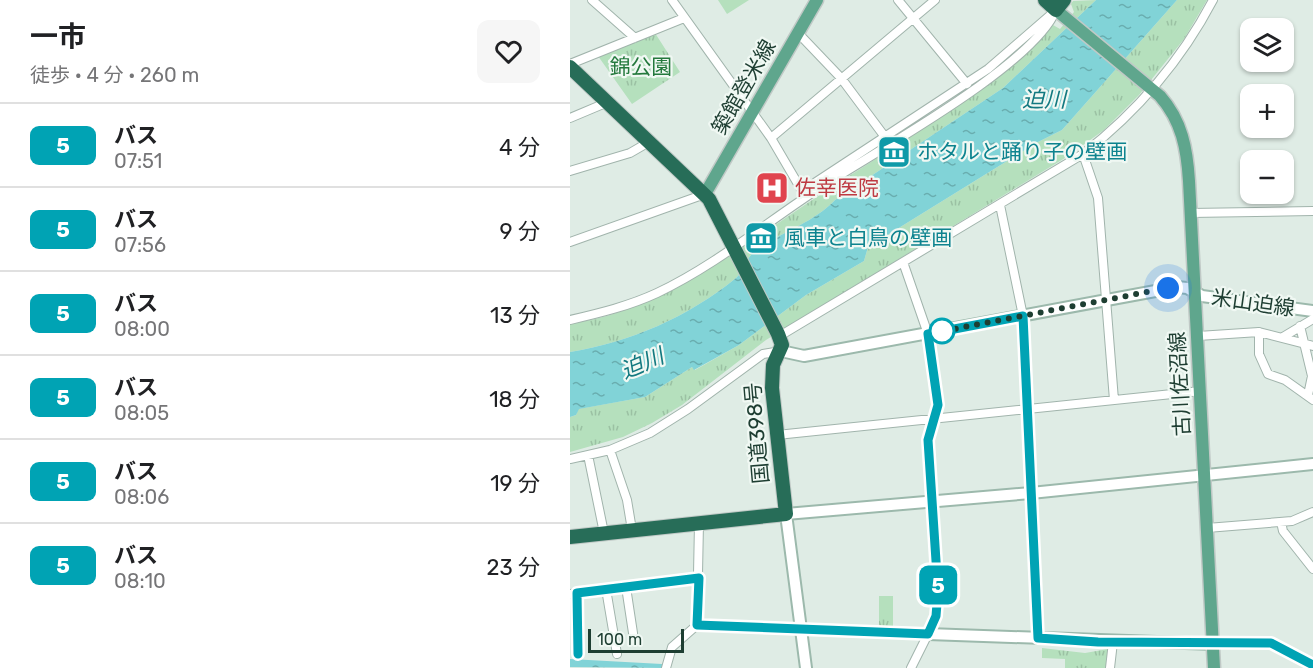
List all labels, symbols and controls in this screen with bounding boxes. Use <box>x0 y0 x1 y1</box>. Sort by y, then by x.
map controls <box>1240 18 1294 204</box>
button: layers <box>1240 18 1294 72</box>
text: 一市 <box>30 20 86 53</box>
button: heart <box>477 20 540 83</box>
street label: 築館登米線 <box>706 35 781 138</box>
park label: 錦公園 <box>610 54 673 79</box>
text: 徒歩 · 4 分 · 260 m <box>30 63 199 87</box>
button: + <box>1240 84 1294 138</box>
water label: 迫川 <box>1022 86 1068 113</box>
text: バス <box>114 122 158 149</box>
text: 5 <box>56 133 70 158</box>
text: 4 分 <box>499 134 540 161</box>
museum icon: ホタルと踊り子の壁画 <box>876 134 912 170</box>
place label: ホタルと踊り子の壁画 <box>917 139 1127 164</box>
text: 07:51 <box>114 149 162 173</box>
button: − <box>1240 150 1294 204</box>
hospital icon: 佐幸医院 <box>754 170 790 206</box>
place label: 佐幸医院 <box>795 175 879 200</box>
text: バス <box>114 206 158 233</box>
text: 5 <box>56 217 70 242</box>
text: 9 分 <box>500 218 540 245</box>
museum icon: 風車と白鳥の壁画 <box>743 220 779 256</box>
place label: 風車と白鳥の壁画 <box>784 225 952 250</box>
text: 07:56 <box>114 233 166 257</box>
your location <box>1153 273 1183 303</box>
street label: 米山迫線 <box>1210 284 1296 321</box>
text: バス <box>114 290 158 317</box>
text: 5 <box>56 301 70 326</box>
text: 13 分 <box>490 302 540 329</box>
text: 08:00 <box>114 317 170 341</box>
unlabelled marker <box>929 318 955 344</box>
street label: 古川佐沼線 <box>1164 331 1195 437</box>
water label: 迫川 <box>617 342 670 384</box>
text: バス <box>114 374 158 401</box>
street label: 国道398号 <box>740 381 773 485</box>
text: 5 <box>56 385 70 410</box>
text: 18 分 <box>489 386 540 413</box>
text: 08:05 <box>114 401 169 425</box>
text: バス <box>114 458 158 485</box>
text: 5 <box>56 469 70 494</box>
text: 19 分 <box>490 470 540 497</box>
text: 08:06 <box>114 485 169 509</box>
text: バス <box>114 542 158 569</box>
text: 5 <box>56 553 70 578</box>
text: 23 分 <box>486 554 540 581</box>
line badge: 5 <box>918 566 958 604</box>
text: 08:10 <box>114 569 166 593</box>
text: 5 <box>931 573 945 598</box>
scale bar <box>588 626 684 654</box>
text: 100 m <box>597 630 642 649</box>

